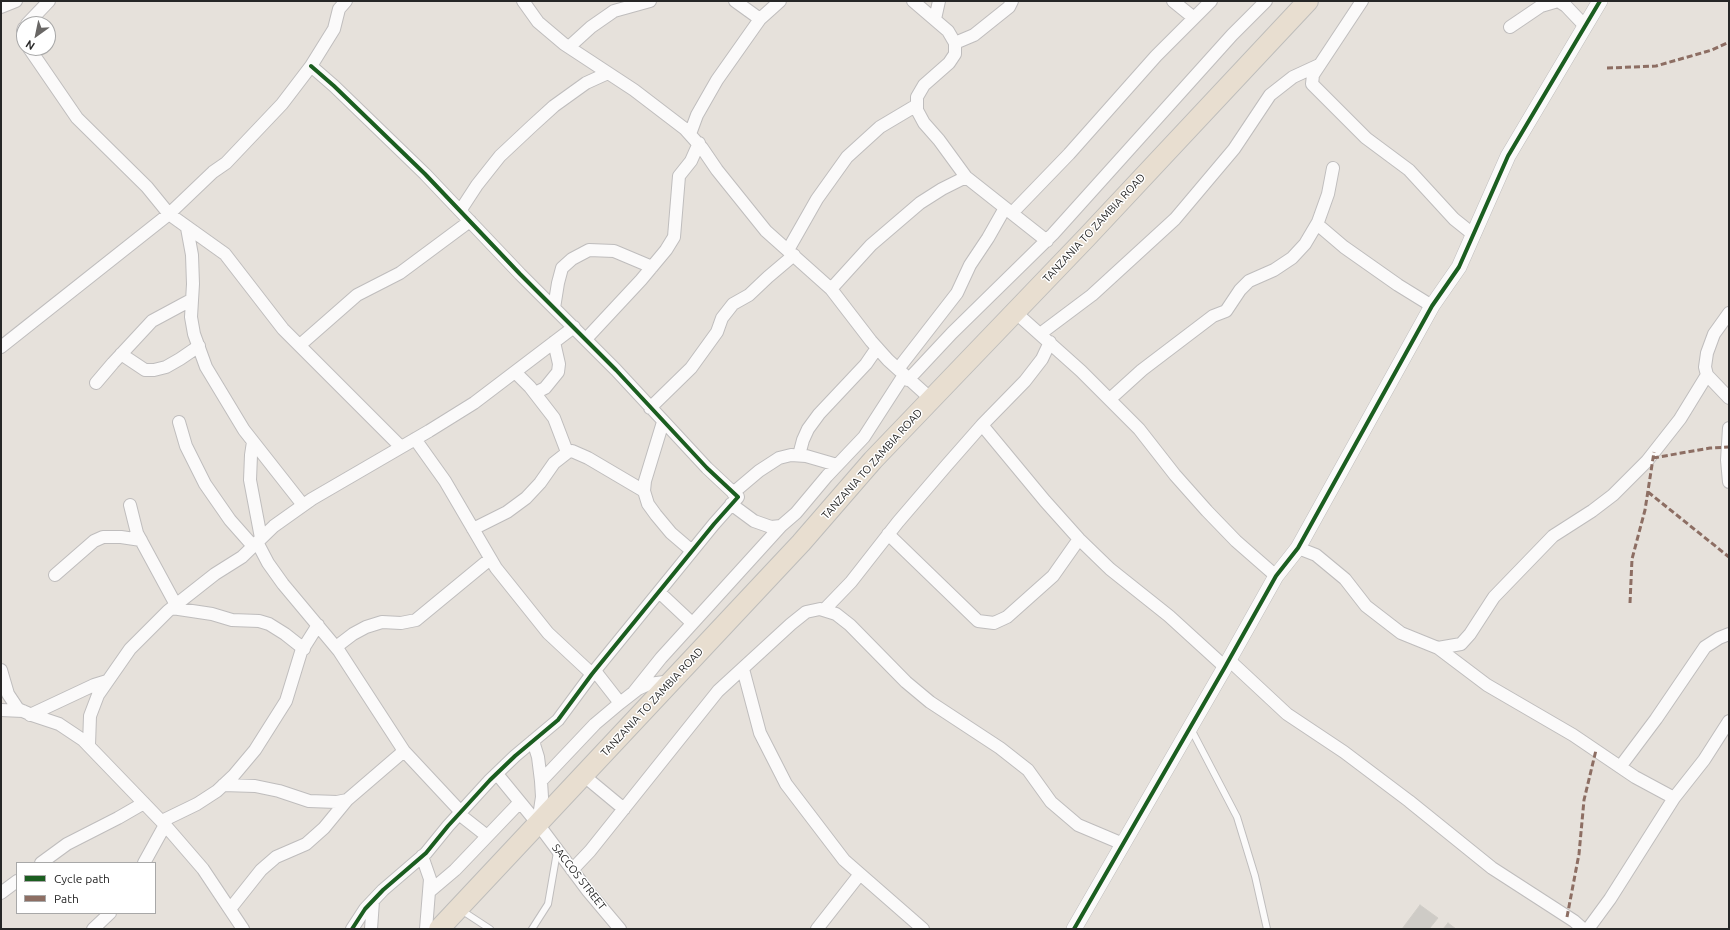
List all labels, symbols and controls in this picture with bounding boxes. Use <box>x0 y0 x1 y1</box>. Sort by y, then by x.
north arrow <box>16 16 56 56</box>
text: N <box>23 38 37 52</box>
street label: TANZANIA TO ZAMBIA ROAD <box>1040 171 1148 285</box>
street label: TANZANIA TO ZAMBIA ROAD <box>819 406 925 522</box>
street label: TANZANIA TO ZAMBIA ROAD <box>598 645 706 759</box>
street label: SACCOS STREET <box>549 841 609 913</box>
legend <box>16 862 156 914</box>
text: Cycle path <box>54 872 110 885</box>
text: Path <box>54 892 79 905</box>

